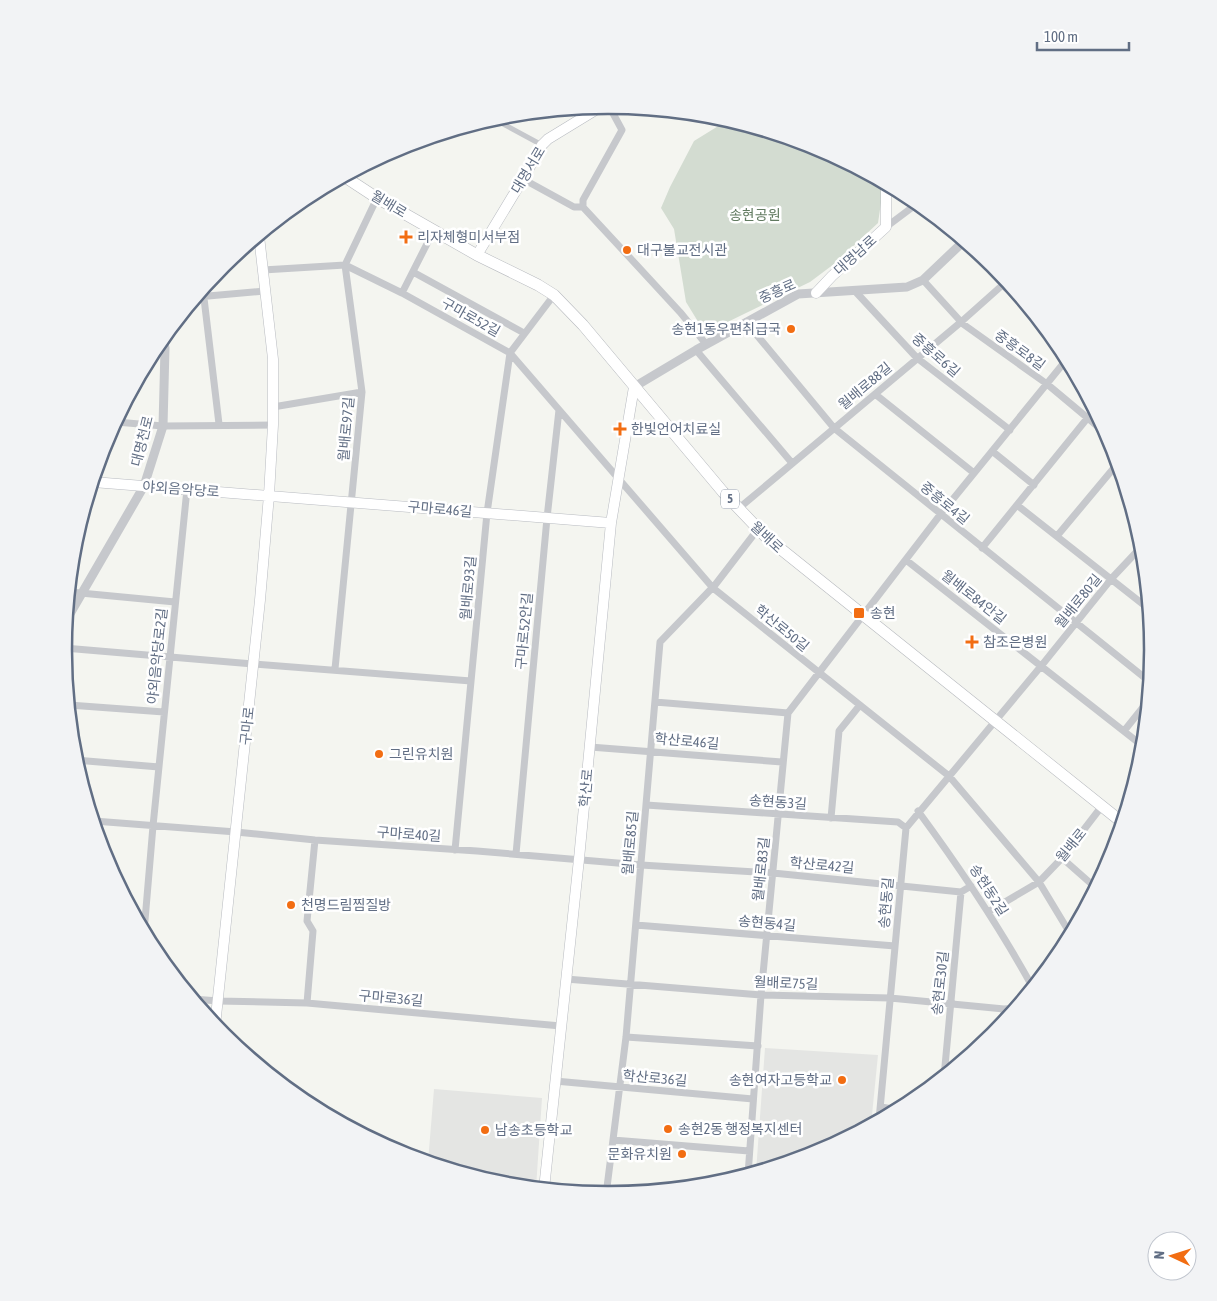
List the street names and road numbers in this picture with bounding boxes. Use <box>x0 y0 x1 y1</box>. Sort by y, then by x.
street label: 대명서로 <box>508 144 548 196</box>
street label: 월배로 <box>368 187 410 221</box>
street label: 대명남로 <box>830 232 880 278</box>
street label: 중흥로 <box>756 276 798 306</box>
street label: 구마로52길 <box>439 294 503 340</box>
street label: 중흥로8길 <box>992 326 1048 374</box>
street label: 중흥로6길 <box>909 330 963 380</box>
street label: 월배로88길 <box>835 359 895 413</box>
street label: 월배로97길 <box>335 396 357 462</box>
street label: 대명천로 <box>128 414 156 468</box>
street label: 야외음악당로 <box>142 478 220 500</box>
street label: 중흥로4길 <box>917 478 973 528</box>
road number: 5 <box>721 489 739 508</box>
street label: 구마로46길 <box>407 498 473 520</box>
street label: 월배로 <box>747 518 787 556</box>
street label: 월배로93길 <box>457 555 479 621</box>
street label: 월배로84안길 <box>939 567 1009 627</box>
street label: 월배로80길 <box>1051 571 1105 631</box>
street label: 구마로52안길 <box>513 592 535 670</box>
street label: 학산로50길 <box>752 601 812 655</box>
street label: 야외음악당로2길 <box>144 607 170 705</box>
street label: 구마로 <box>237 706 257 746</box>
street label: 학산로46길 <box>654 730 720 752</box>
street label: 학산로 <box>576 768 596 808</box>
street label: 송현동3길 <box>748 792 808 812</box>
street label: 월배로85길 <box>619 810 641 876</box>
street label: 구마로40길 <box>376 824 442 844</box>
street label: 월배로 <box>1053 825 1089 865</box>
street label: 월배로83길 <box>750 836 772 902</box>
street label: 학산로42길 <box>789 854 855 876</box>
street label: 송현동2길 <box>966 861 1012 919</box>
street label: 송현동길 <box>876 877 896 929</box>
street label: 송현동4길 <box>737 912 797 934</box>
street label: 송현로30길 <box>929 950 951 1016</box>
street label: 월배로75길 <box>753 974 819 992</box>
street label: 구마로36길 <box>358 987 424 1009</box>
street label: 학산로36길 <box>622 1067 688 1089</box>

